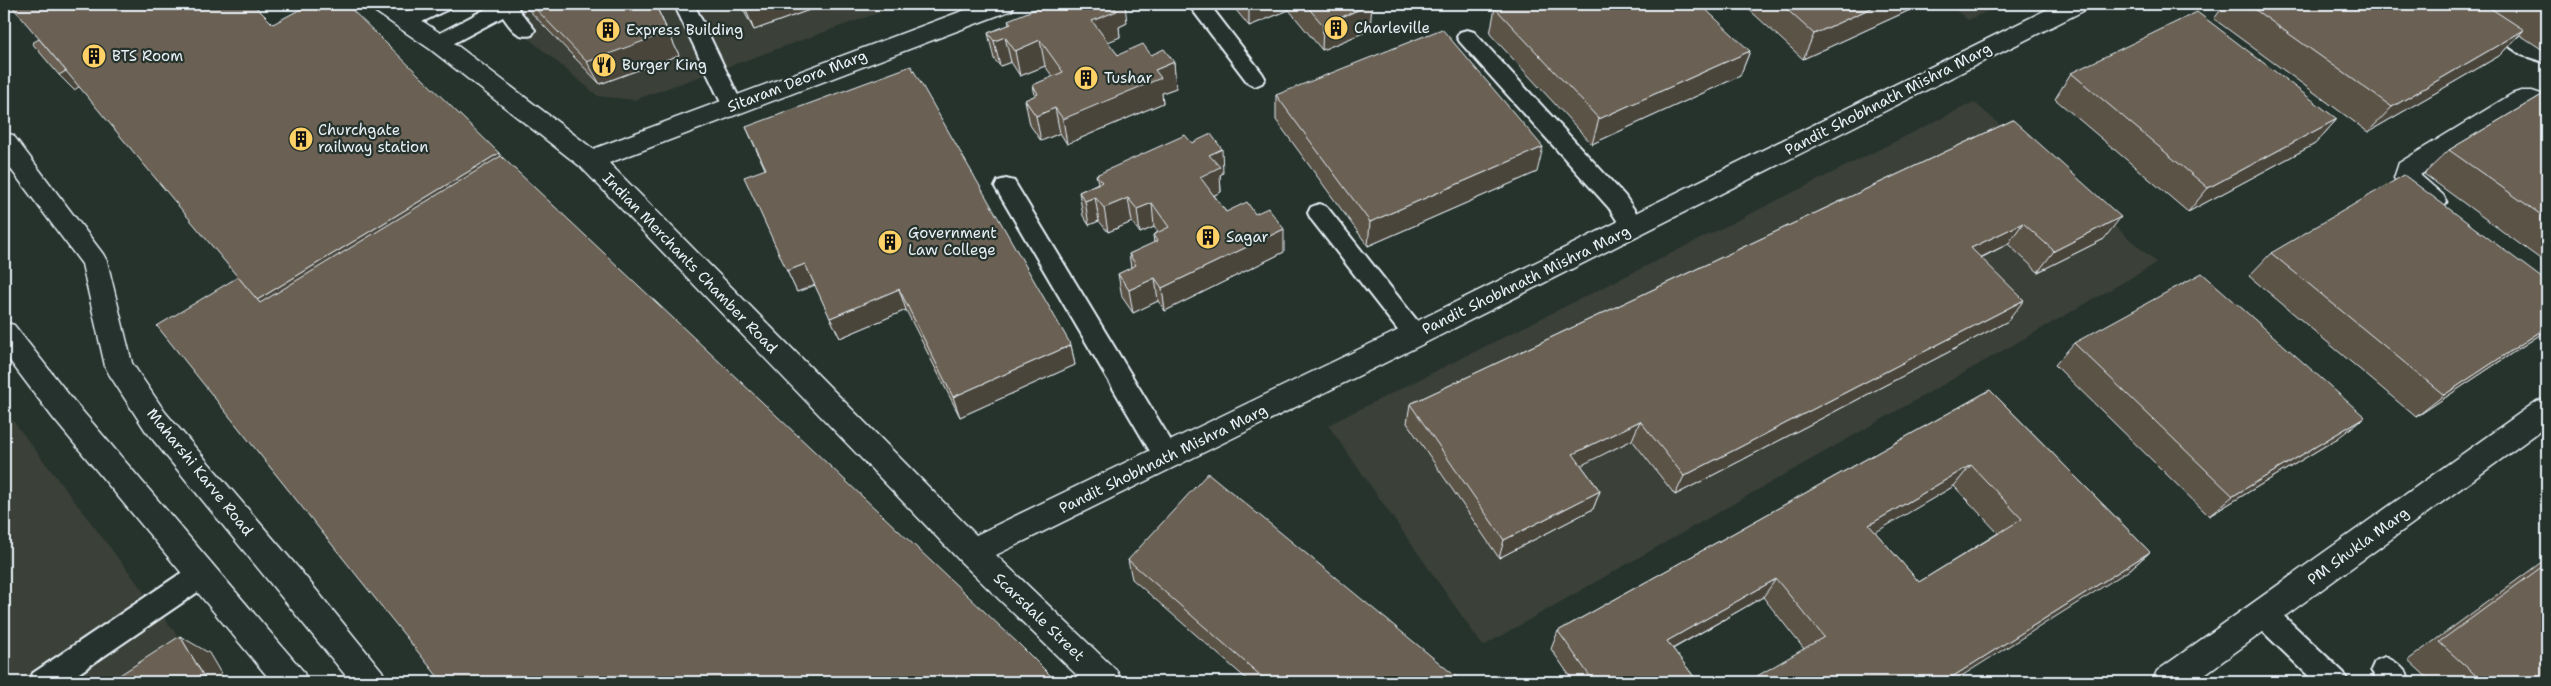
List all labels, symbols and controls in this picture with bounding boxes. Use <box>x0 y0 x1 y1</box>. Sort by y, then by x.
building icon: Charleville <box>1323 15 1349 41</box>
building icon: Express Building <box>595 17 621 43</box>
place label: Charleville <box>1354 18 1430 38</box>
place label: Express Building <box>626 20 743 40</box>
street label: Pandit Shobhnath Mishra Marg <box>1781 38 1995 160</box>
building icon: BTS Room <box>81 43 107 69</box>
street label: Sitaram Deora Marg <box>724 45 870 117</box>
place label: BTS Room <box>112 46 183 66</box>
restaurant icon: Burger King <box>591 52 617 78</box>
place label: Burger King <box>622 55 707 75</box>
building icon: Tushar <box>1073 65 1099 91</box>
place label: Tushar <box>1104 68 1153 88</box>
place label: Churchgate railway station <box>318 120 428 157</box>
building icon: Churchgate railway station <box>288 126 314 152</box>
street label: Indian Merchants Chamber Road <box>598 168 782 358</box>
street label: Pandit Shobhnath Mishra Marg <box>1419 221 1633 339</box>
place label: Government Law College <box>908 223 997 260</box>
building icon: Sagar <box>1195 224 1221 250</box>
place label: Sagar <box>1226 227 1269 247</box>
building icon: Government Law College <box>877 229 903 255</box>
street label: Pandit Shobhnath Mishra Marg <box>1056 400 1270 518</box>
street label: Maharshi Karve Road <box>142 404 258 540</box>
street label: PM Shukla Marg <box>2303 502 2413 590</box>
street label: Scarsdale Street <box>989 568 1089 666</box>

